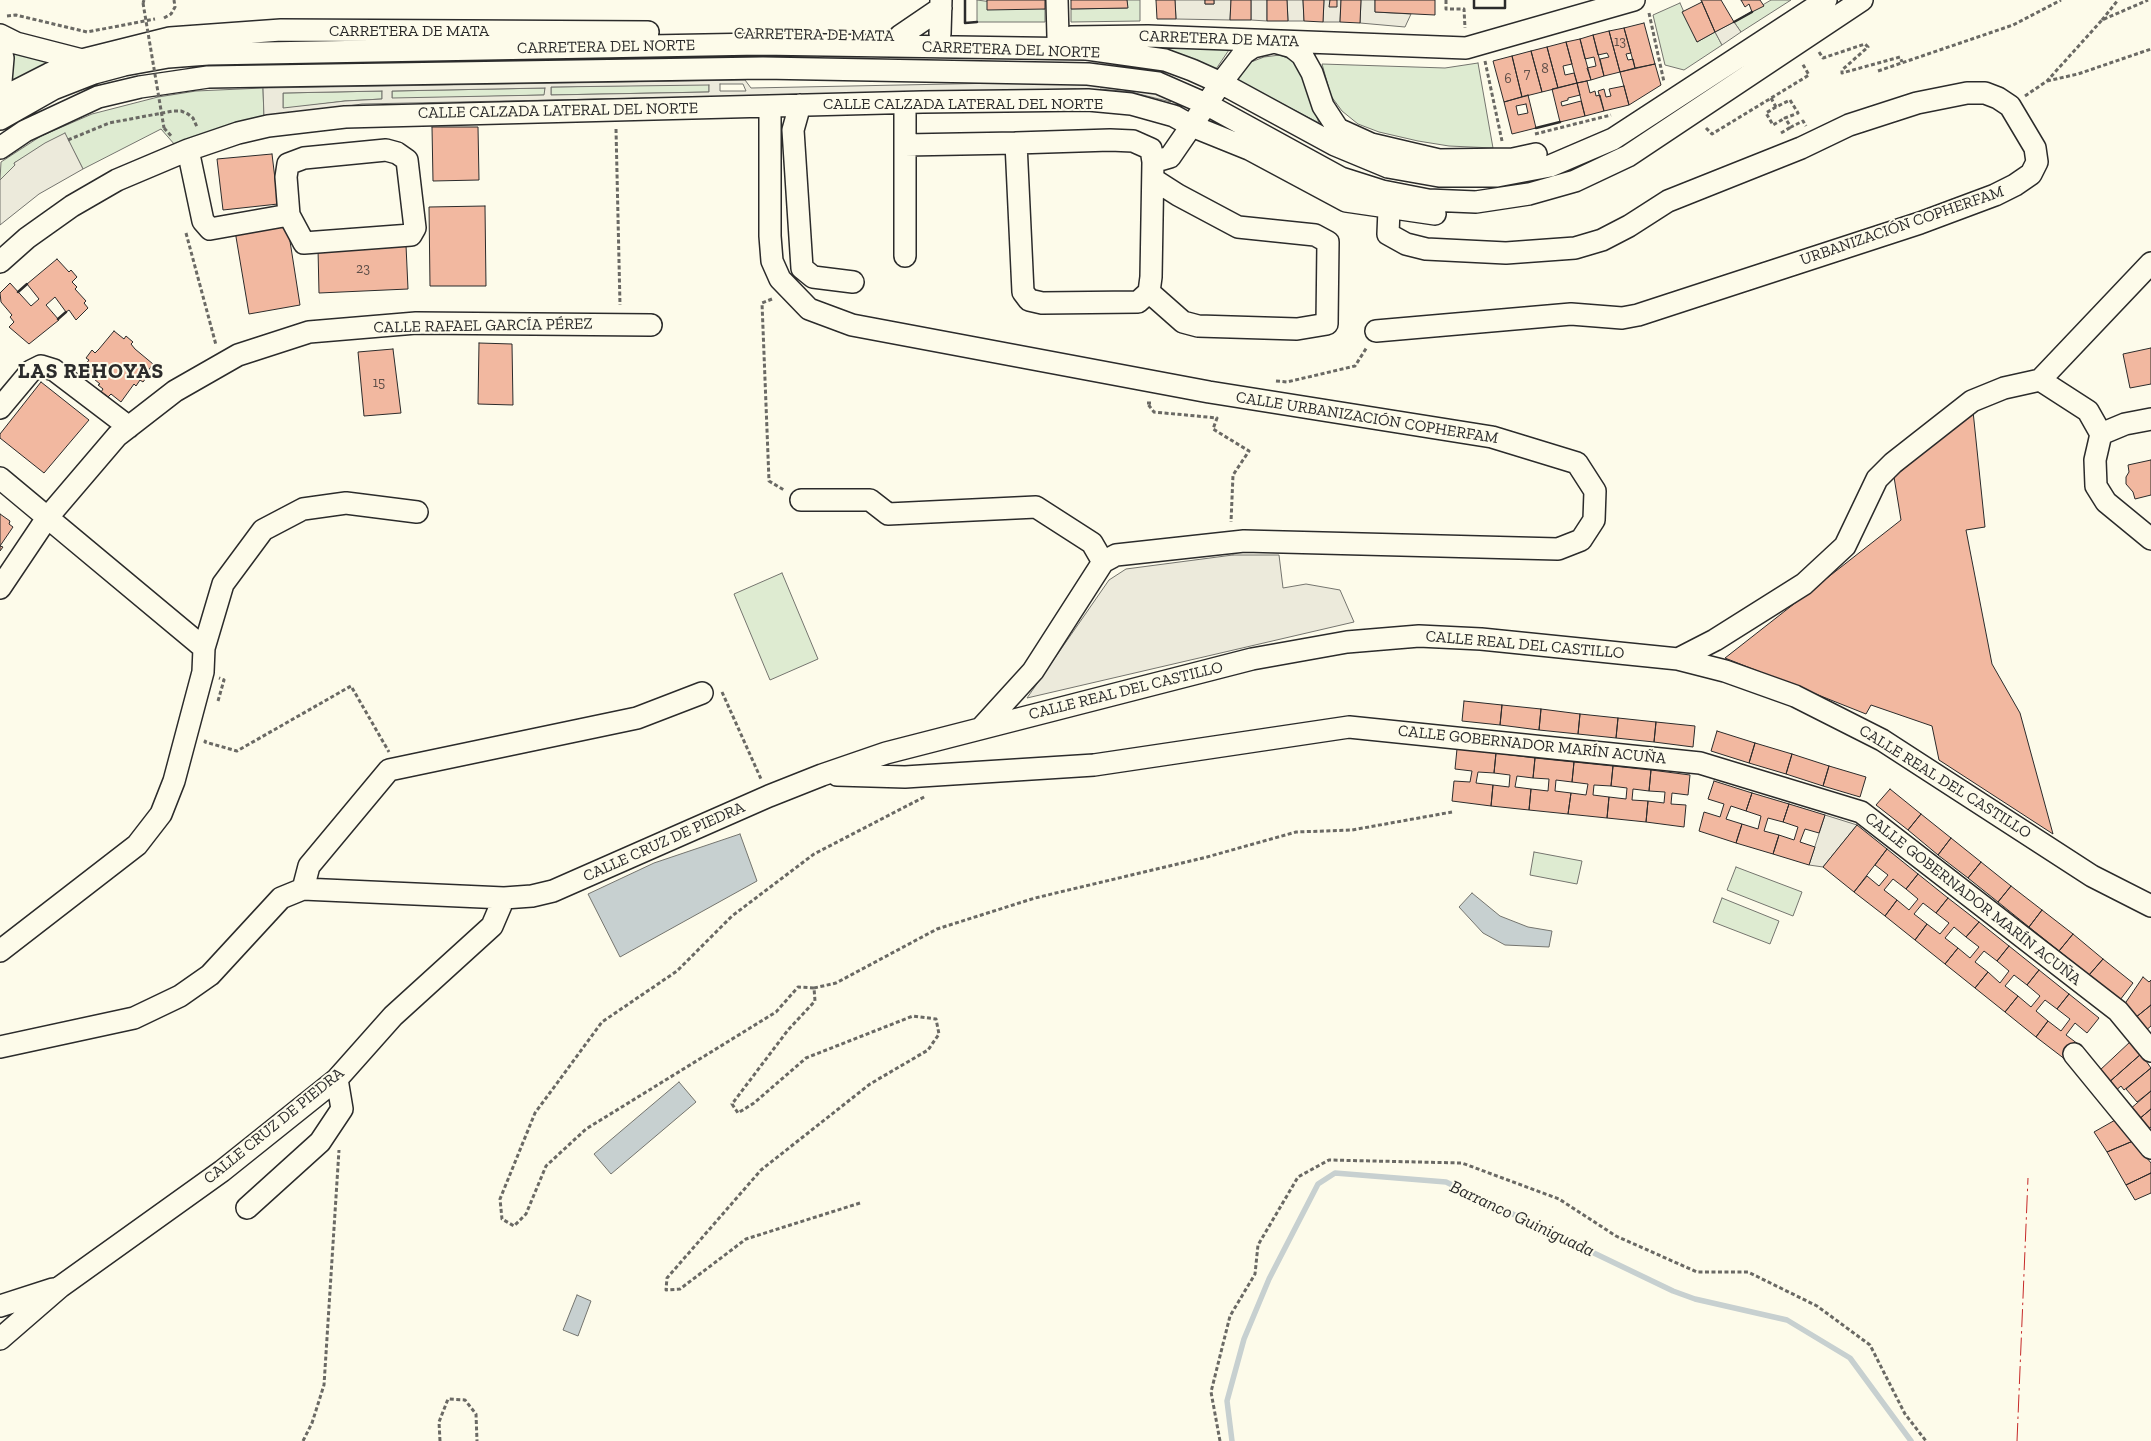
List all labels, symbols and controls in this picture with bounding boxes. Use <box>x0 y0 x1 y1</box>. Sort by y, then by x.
street label: CARRETERA DE MATA <box>329 21 489 41</box>
street label: CARRETERA DE MATA <box>734 24 894 46</box>
street label: CARRETERA DE MATA <box>1139 27 1299 51</box>
house number: 13 <box>1614 34 1626 50</box>
street label: CARRETERA DEL NORTE <box>517 36 695 58</box>
street label: CARRETERA DEL NORTE <box>922 37 1100 63</box>
house number: 8 <box>1541 61 1549 77</box>
house number: 7 <box>1524 66 1530 82</box>
house number: 6 <box>1504 71 1512 87</box>
street label: CALLE CALZADA LATERAL DEL NORTE <box>823 94 1103 114</box>
street label: CALLE CALZADA LATERAL DEL NORTE <box>418 99 698 123</box>
street label: URBANIZACIÓN COPHERFAM <box>1798 182 2006 270</box>
house number: 23 <box>356 261 370 277</box>
street label: CALLE RAFAEL GARCÍA PÉREZ <box>373 314 593 338</box>
district label: LAS REHOYAS <box>16 359 166 385</box>
house number: 15 <box>373 375 385 391</box>
street label: CALLE URBANIZACIÓN COPHERFAM <box>1234 388 1500 448</box>
street label: CALLE REAL DEL CASTILLO <box>1425 627 1625 663</box>
street label: CALLE REAL DEL CASTILLO <box>1027 658 1225 724</box>
street label: CALLE GOBERNADOR MARÍN ACUÑA <box>1397 721 1667 769</box>
street label: CALLE REAL DEL CASTILLO <box>1855 721 2035 843</box>
street label: CALLE CRUZ DE PIEDRA <box>580 798 748 886</box>
street label: CALLE GOBERNADOR MARÍN ACUÑA <box>1861 809 2085 989</box>
street label: CALLE CRUZ DE PIEDRA <box>200 1064 348 1188</box>
water label: Barranco Guiniguada <box>1446 1176 1598 1262</box>

